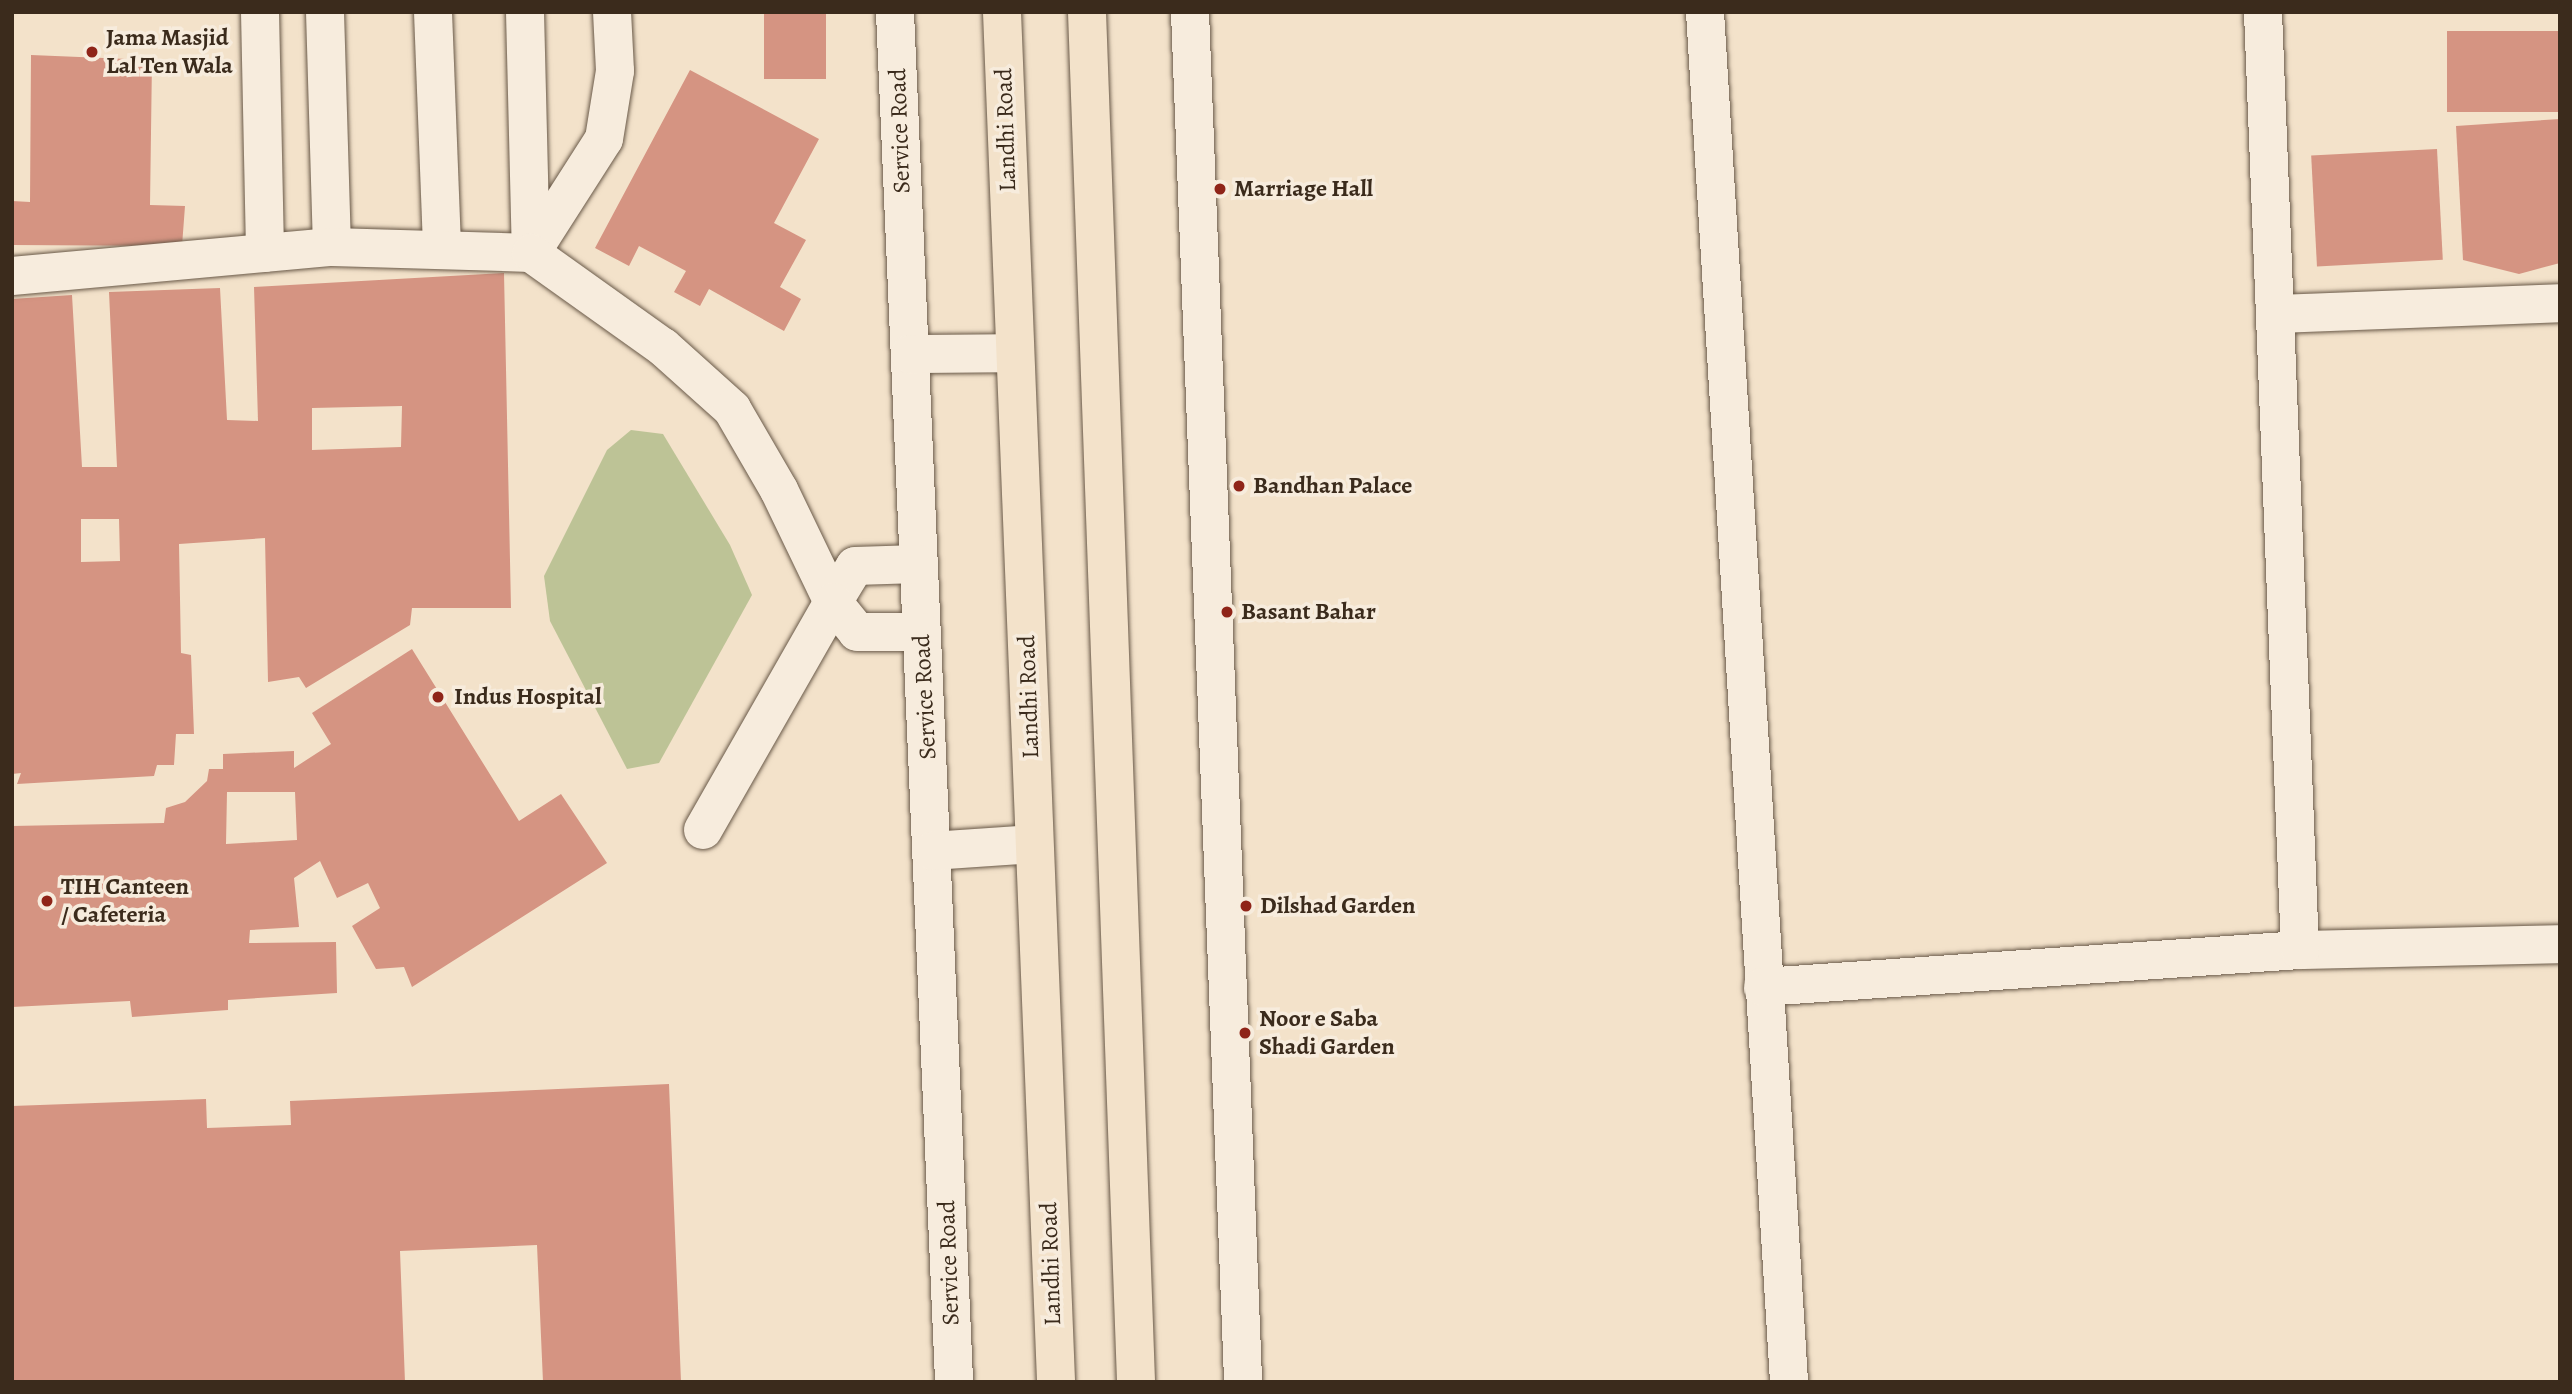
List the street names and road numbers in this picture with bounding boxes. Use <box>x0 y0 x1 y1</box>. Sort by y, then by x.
street label: Service Road <box>883 68 917 194</box>
street label: Landhi Road <box>989 68 1023 192</box>
street label: Service Road <box>907 634 943 760</box>
street label: Landhi Road <box>1012 635 1046 759</box>
street label: Service Road <box>932 1200 966 1326</box>
street label: Landhi Road <box>1034 1202 1068 1326</box>

